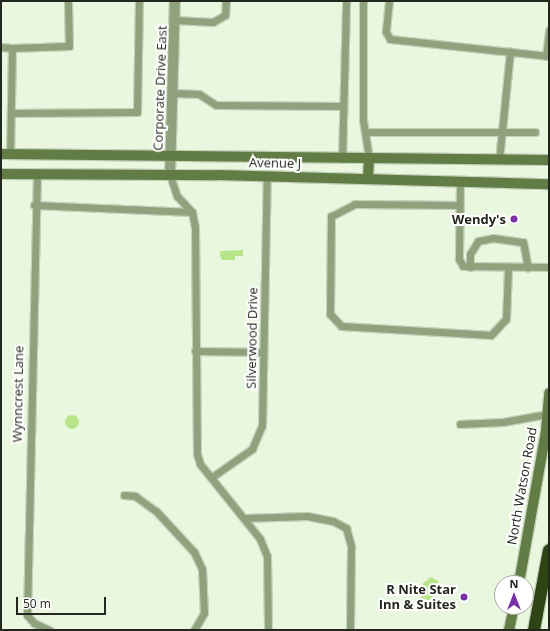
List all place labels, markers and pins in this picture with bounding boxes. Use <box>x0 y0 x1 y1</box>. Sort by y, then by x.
place label: Wendy's <box>452 211 506 227</box>
marker: Wendy's <box>509 214 519 224</box>
place label: R Nite Star Inn & Suites <box>379 582 456 613</box>
marker: R Nite Star Inn & Suites <box>459 592 469 602</box>

